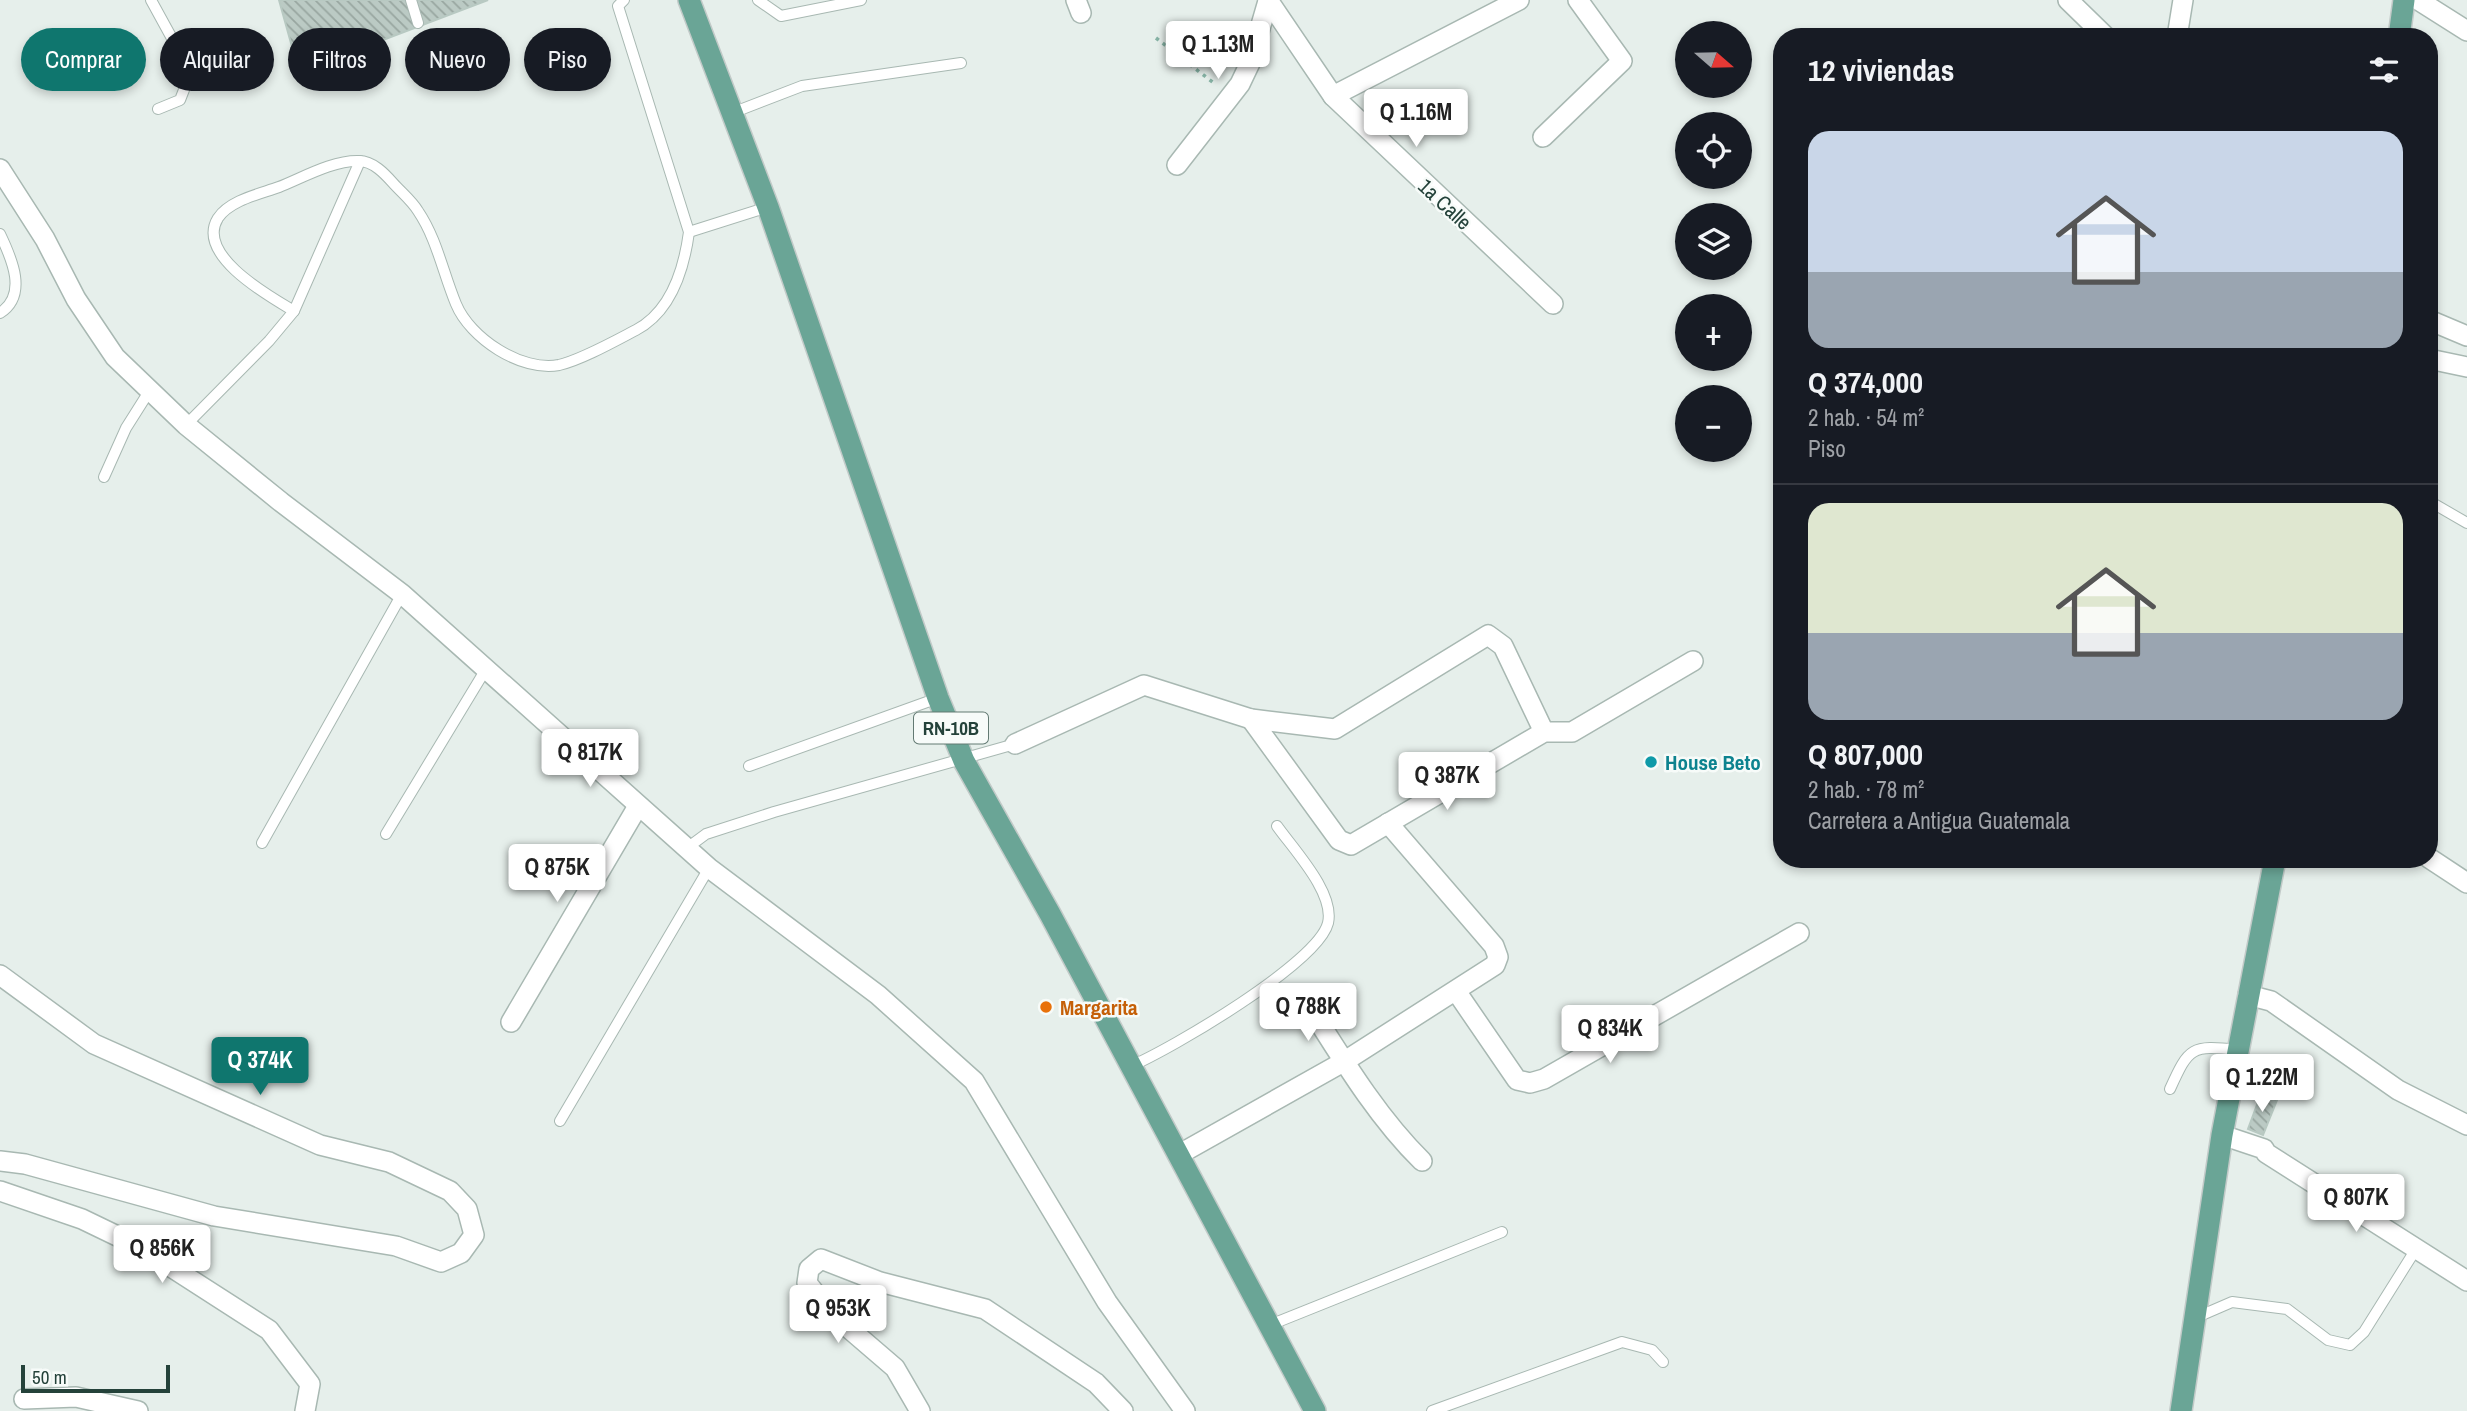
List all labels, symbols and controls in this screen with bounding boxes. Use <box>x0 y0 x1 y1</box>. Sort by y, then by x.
north arrow <box>1675 21 1752 98</box>
map controls <box>1675 21 1752 462</box>
pin: Q 1.13M <box>1153 22 1283 81</box>
chip: Comprar <box>21 28 146 91</box>
chip: Alquilar <box>160 28 274 91</box>
chip: Filtros <box>288 28 391 91</box>
chip: Nuevo <box>405 28 510 91</box>
chip: Piso <box>524 28 611 91</box>
text: Q 1.13M <box>1182 28 1254 59</box>
text: 12 viviendas <box>1808 50 1954 90</box>
icon: filters <box>2365 51 2403 89</box>
pin: Q 1.16M <box>1351 90 1481 149</box>
text: Q 1.16M <box>1380 96 1452 127</box>
button: locate <box>1675 112 1752 189</box>
street label: 1a Calle <box>1412 172 1478 236</box>
icon: home <box>2043 177 2169 303</box>
button: layers <box>1675 203 1752 280</box>
button: + <box>1675 294 1752 371</box>
text: Q 374,000 <box>1808 362 1923 402</box>
button: − <box>1675 385 1752 462</box>
text: 2 hab. · 54 m² <box>1808 402 1924 433</box>
text: Piso <box>1808 433 1846 464</box>
icon: home <box>2043 549 2169 675</box>
road number: RN-10B <box>914 712 988 744</box>
pin: Q 817K <box>533 730 647 789</box>
text: Q 807,000 <box>1808 734 1923 774</box>
text: Q 817K <box>558 736 623 767</box>
place label: House Beto <box>1665 748 1761 777</box>
pin: Q 387K <box>1390 752 1504 812</box>
marker: House Beto <box>1643 754 1659 770</box>
text: Q 387K <box>1415 759 1480 790</box>
text: 2 hab. · 78 m² <box>1808 774 1924 805</box>
text: Carretera a Antigua Guatemala <box>1808 805 2070 836</box>
pin: Q 875K <box>500 844 614 904</box>
text: Q 875K <box>525 851 590 882</box>
pin: Q 788K <box>1251 984 1365 1043</box>
text: Q 788K <box>1276 990 1341 1021</box>
place label: Margarita <box>1060 993 1138 1022</box>
marker: Margarita <box>1038 999 1054 1015</box>
pin: Q 834K <box>1553 1006 1667 1065</box>
text: Q 834K <box>1578 1012 1643 1043</box>
pin: Q 374K <box>203 1038 317 1097</box>
text: Q 374K <box>228 1044 293 1075</box>
pin: Q 1.22M <box>2197 1054 2327 1114</box>
text: Q 1.22M <box>2226 1061 2298 1092</box>
pin: Q 807K <box>2299 1174 2413 1234</box>
text: Q 807K <box>2324 1181 2389 1212</box>
pin: Q 856K <box>105 1226 219 1285</box>
text: Q 856K <box>130 1232 195 1263</box>
pin: Q 953K <box>781 1286 895 1345</box>
text: Q 953K <box>806 1292 871 1323</box>
scale bar <box>21 1362 170 1394</box>
text: 50 m <box>32 1364 67 1390</box>

